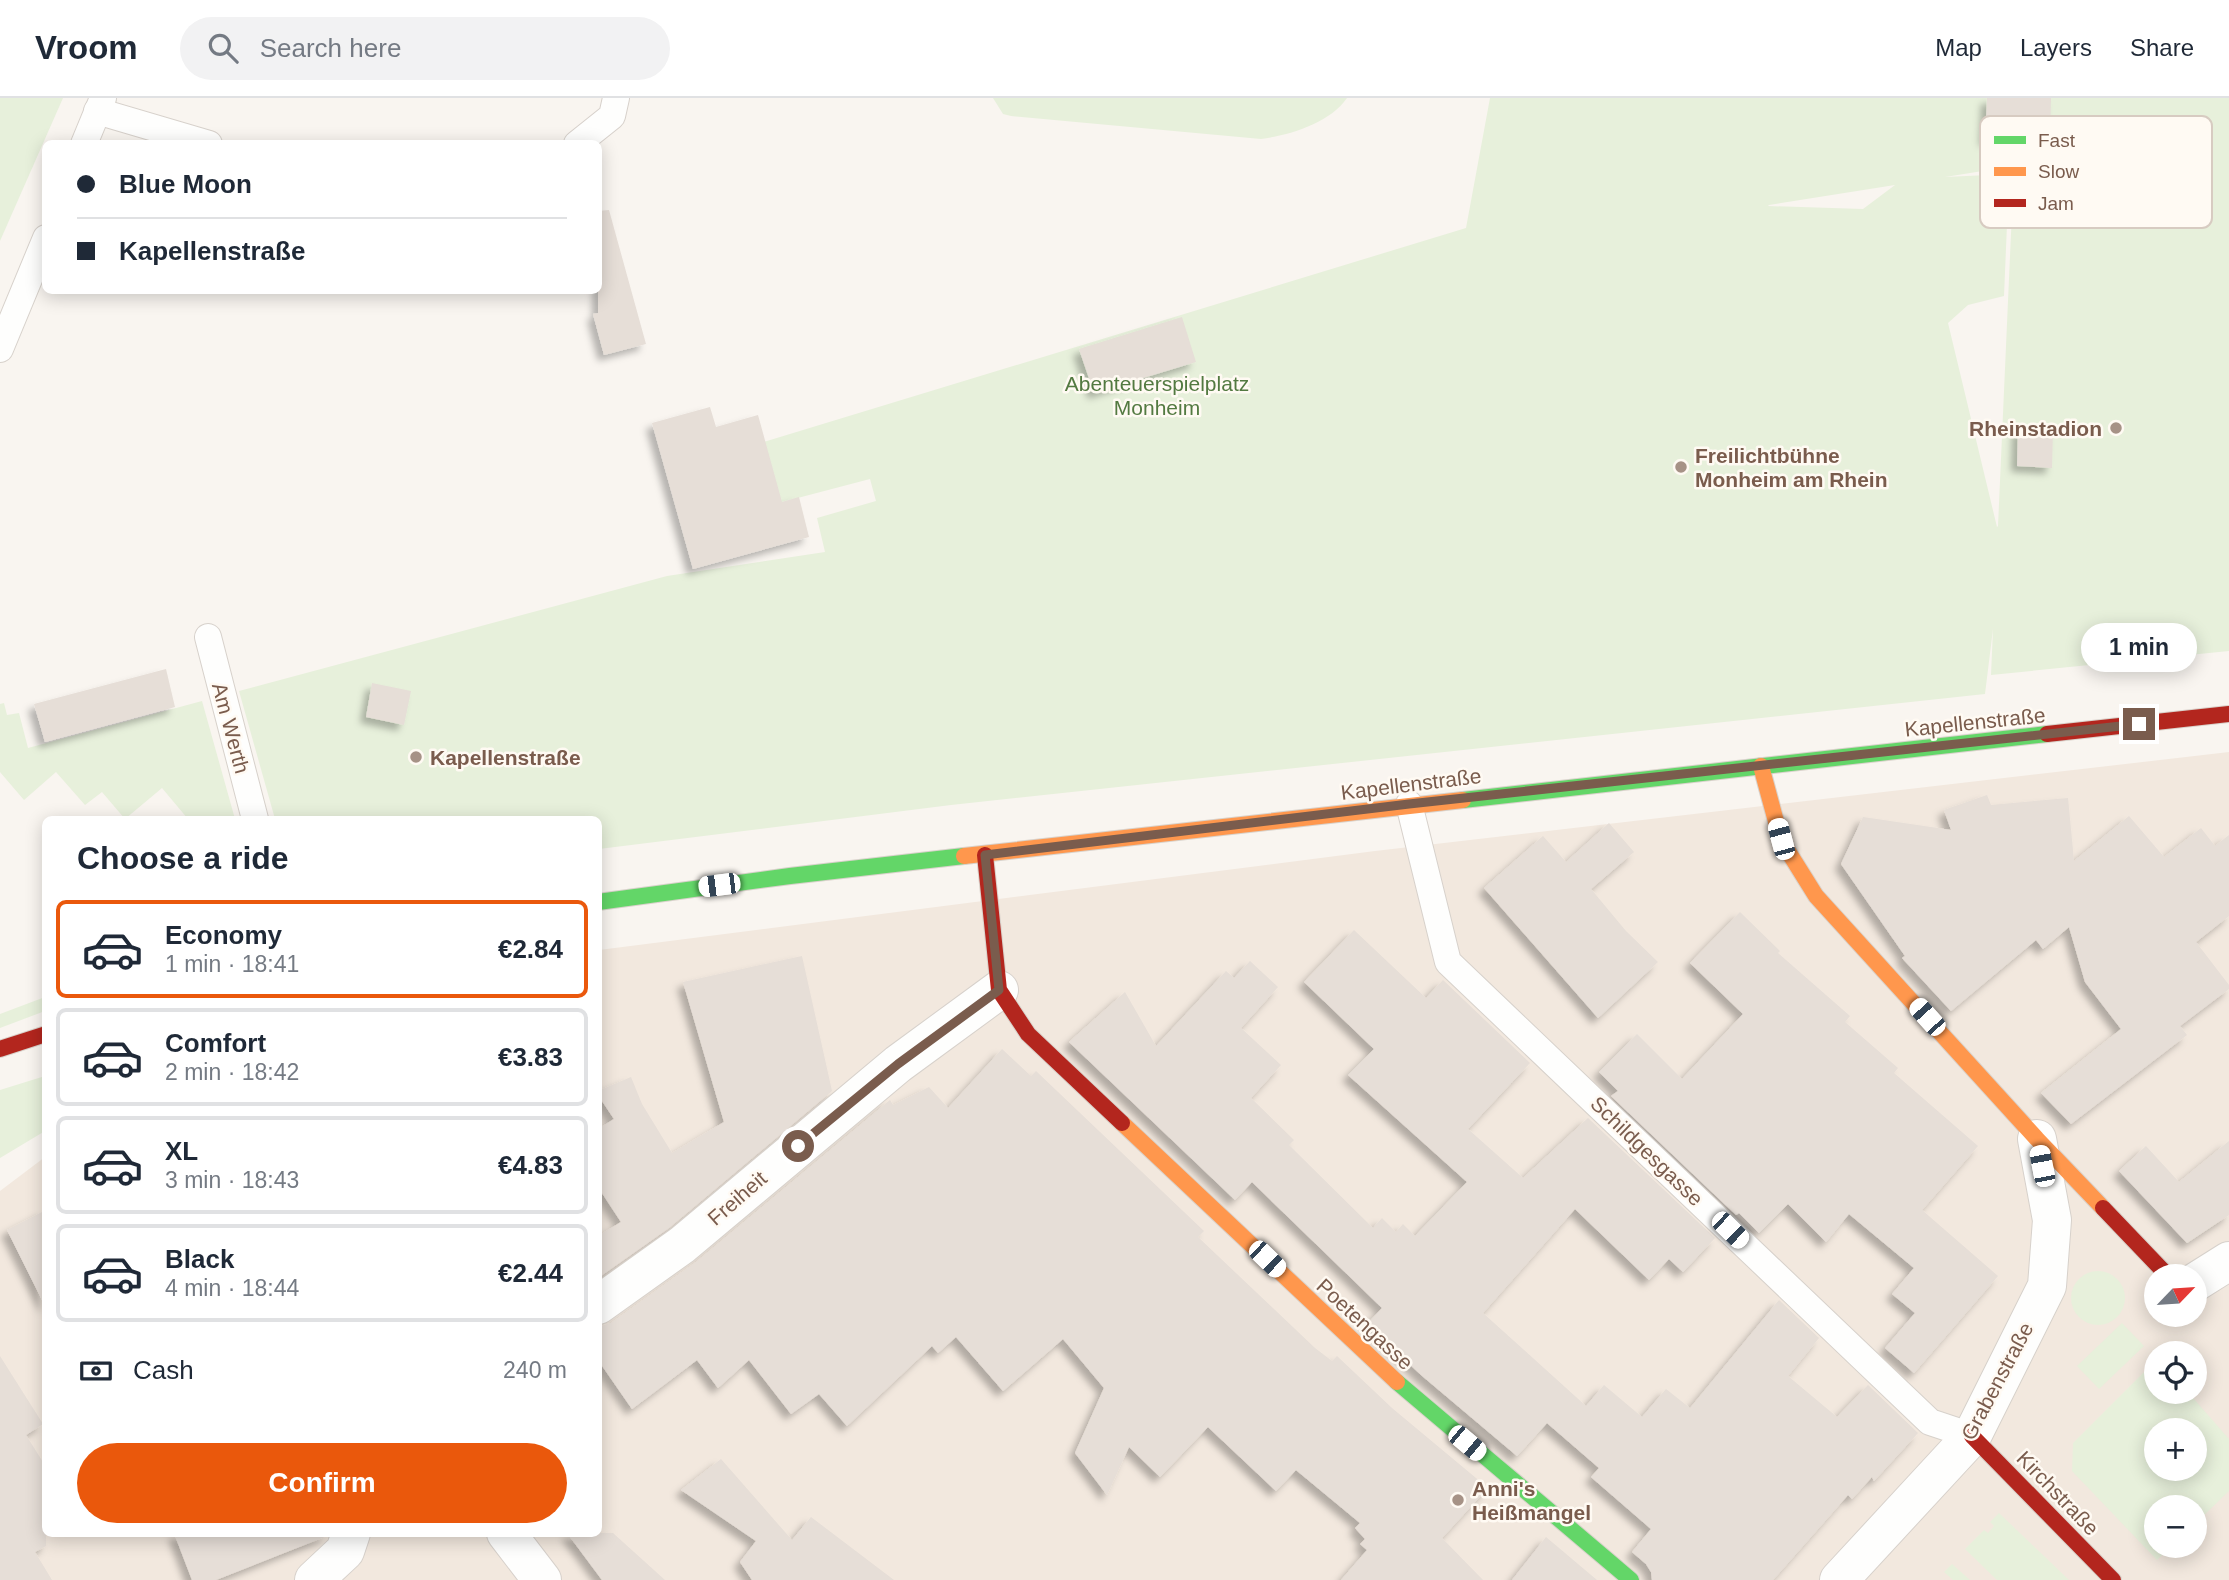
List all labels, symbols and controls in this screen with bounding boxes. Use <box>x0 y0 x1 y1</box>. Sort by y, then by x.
search box <box>180 17 670 80</box>
text: Vroom <box>35 29 138 66</box>
icon: search <box>204 29 242 67</box>
text: Search here <box>260 33 401 63</box>
text: Map <box>1935 34 1982 61</box>
text: Layers <box>2020 34 2092 61</box>
text: Share <box>2130 34 2194 61</box>
legend <box>1980 116 2212 228</box>
text: Fast <box>2038 130 2076 151</box>
text: Slow <box>2038 161 2079 182</box>
text: Blue Moon <box>119 169 252 199</box>
text: Jam <box>2038 193 2074 214</box>
text: Kapellenstraße <box>119 236 305 266</box>
park label: Abenteuerspielplatz Monheim <box>1065 372 1249 419</box>
place label: Rheinstadion <box>1969 417 2102 440</box>
marker: Rheinstadion <box>2108 420 2124 436</box>
place label: Freilichtbühne Monheim am Rhein <box>1695 444 1888 491</box>
marker: Freilichtbühne Monheim am Rhein <box>1673 459 1689 475</box>
callout: 1 min <box>2081 622 2197 672</box>
text: 1 min <box>2109 634 2169 660</box>
street label: Am Werth <box>208 680 254 776</box>
street label: Kapellenstraße <box>1904 703 2046 741</box>
route end <box>2123 708 2155 740</box>
place label: Kapellenstraße <box>430 746 581 769</box>
marker: Kapellenstraße <box>408 749 424 765</box>
street label: Kapellenstraße <box>1339 764 1483 804</box>
car <box>1766 816 1797 862</box>
text: Choose a ride <box>77 840 289 876</box>
car <box>697 872 742 898</box>
icon: car <box>81 918 144 981</box>
text: Economy <box>165 920 282 950</box>
text: €2.84 <box>498 934 563 964</box>
text: 1 min · 18:41 <box>165 951 299 977</box>
car <box>1906 994 1949 1040</box>
icon: car <box>81 1026 144 1089</box>
text: Comfort <box>165 1028 266 1058</box>
text: €3.83 <box>498 1042 563 1072</box>
text: 2 min · 18:42 <box>165 1059 299 1085</box>
street label: Schildgesgasse <box>1586 1092 1708 1210</box>
route start <box>782 1130 814 1162</box>
icon: car <box>81 1134 144 1197</box>
text: XL <box>165 1136 198 1166</box>
car <box>2028 1143 2057 1189</box>
text: €4.83 <box>498 1150 563 1180</box>
street label: Freiheit <box>703 1166 771 1230</box>
text: 3 min · 18:43 <box>165 1167 299 1193</box>
car <box>1708 1208 1753 1252</box>
car <box>1245 1237 1290 1281</box>
icon: car <box>81 1242 144 1305</box>
text: Black <box>165 1244 234 1274</box>
text: €2.44 <box>498 1258 563 1288</box>
north arrow <box>2144 1264 2207 1326</box>
map controls <box>2144 1264 2207 1558</box>
street label: Poetengasse <box>1312 1274 1418 1374</box>
text: 4 min · 18:44 <box>165 1275 299 1301</box>
street label: Grabenstraße <box>1956 1318 2038 1444</box>
button: locate <box>2144 1341 2207 1404</box>
icon: cash <box>77 1352 115 1390</box>
text: Cash <box>133 1355 194 1385</box>
text: 240 m <box>503 1357 567 1383</box>
button: + <box>2144 1418 2207 1481</box>
car <box>1445 1421 1490 1465</box>
button: Confirm <box>77 1443 567 1523</box>
street label: Kirchstraße <box>2012 1446 2104 1540</box>
place label: Anni's Heißmangel <box>1472 1477 1591 1524</box>
marker: Anni's Heißmangel <box>1450 1492 1466 1508</box>
button: − <box>2144 1495 2207 1558</box>

